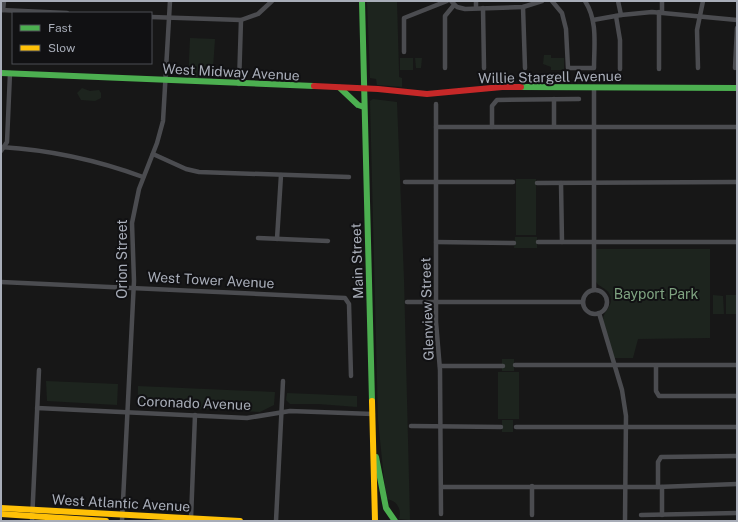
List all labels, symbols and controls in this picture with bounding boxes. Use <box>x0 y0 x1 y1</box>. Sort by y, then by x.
legend <box>12 12 152 64</box>
text: Fast <box>48 21 73 35</box>
text: Slow <box>48 41 76 55</box>
street label: West Midway Avenue <box>162 60 300 84</box>
street label: Willie Stargell Avenue <box>478 68 622 86</box>
street label: Orion Street <box>114 219 130 299</box>
street label: Main Street <box>348 223 366 299</box>
street label: Glenview Street <box>417 257 437 361</box>
street label: West Tower Avenue <box>147 269 275 291</box>
park label: Bayport Park <box>614 286 698 302</box>
street label: Coronado Avenue <box>137 393 251 413</box>
street label: West Atlantic Avenue <box>51 491 191 515</box>

